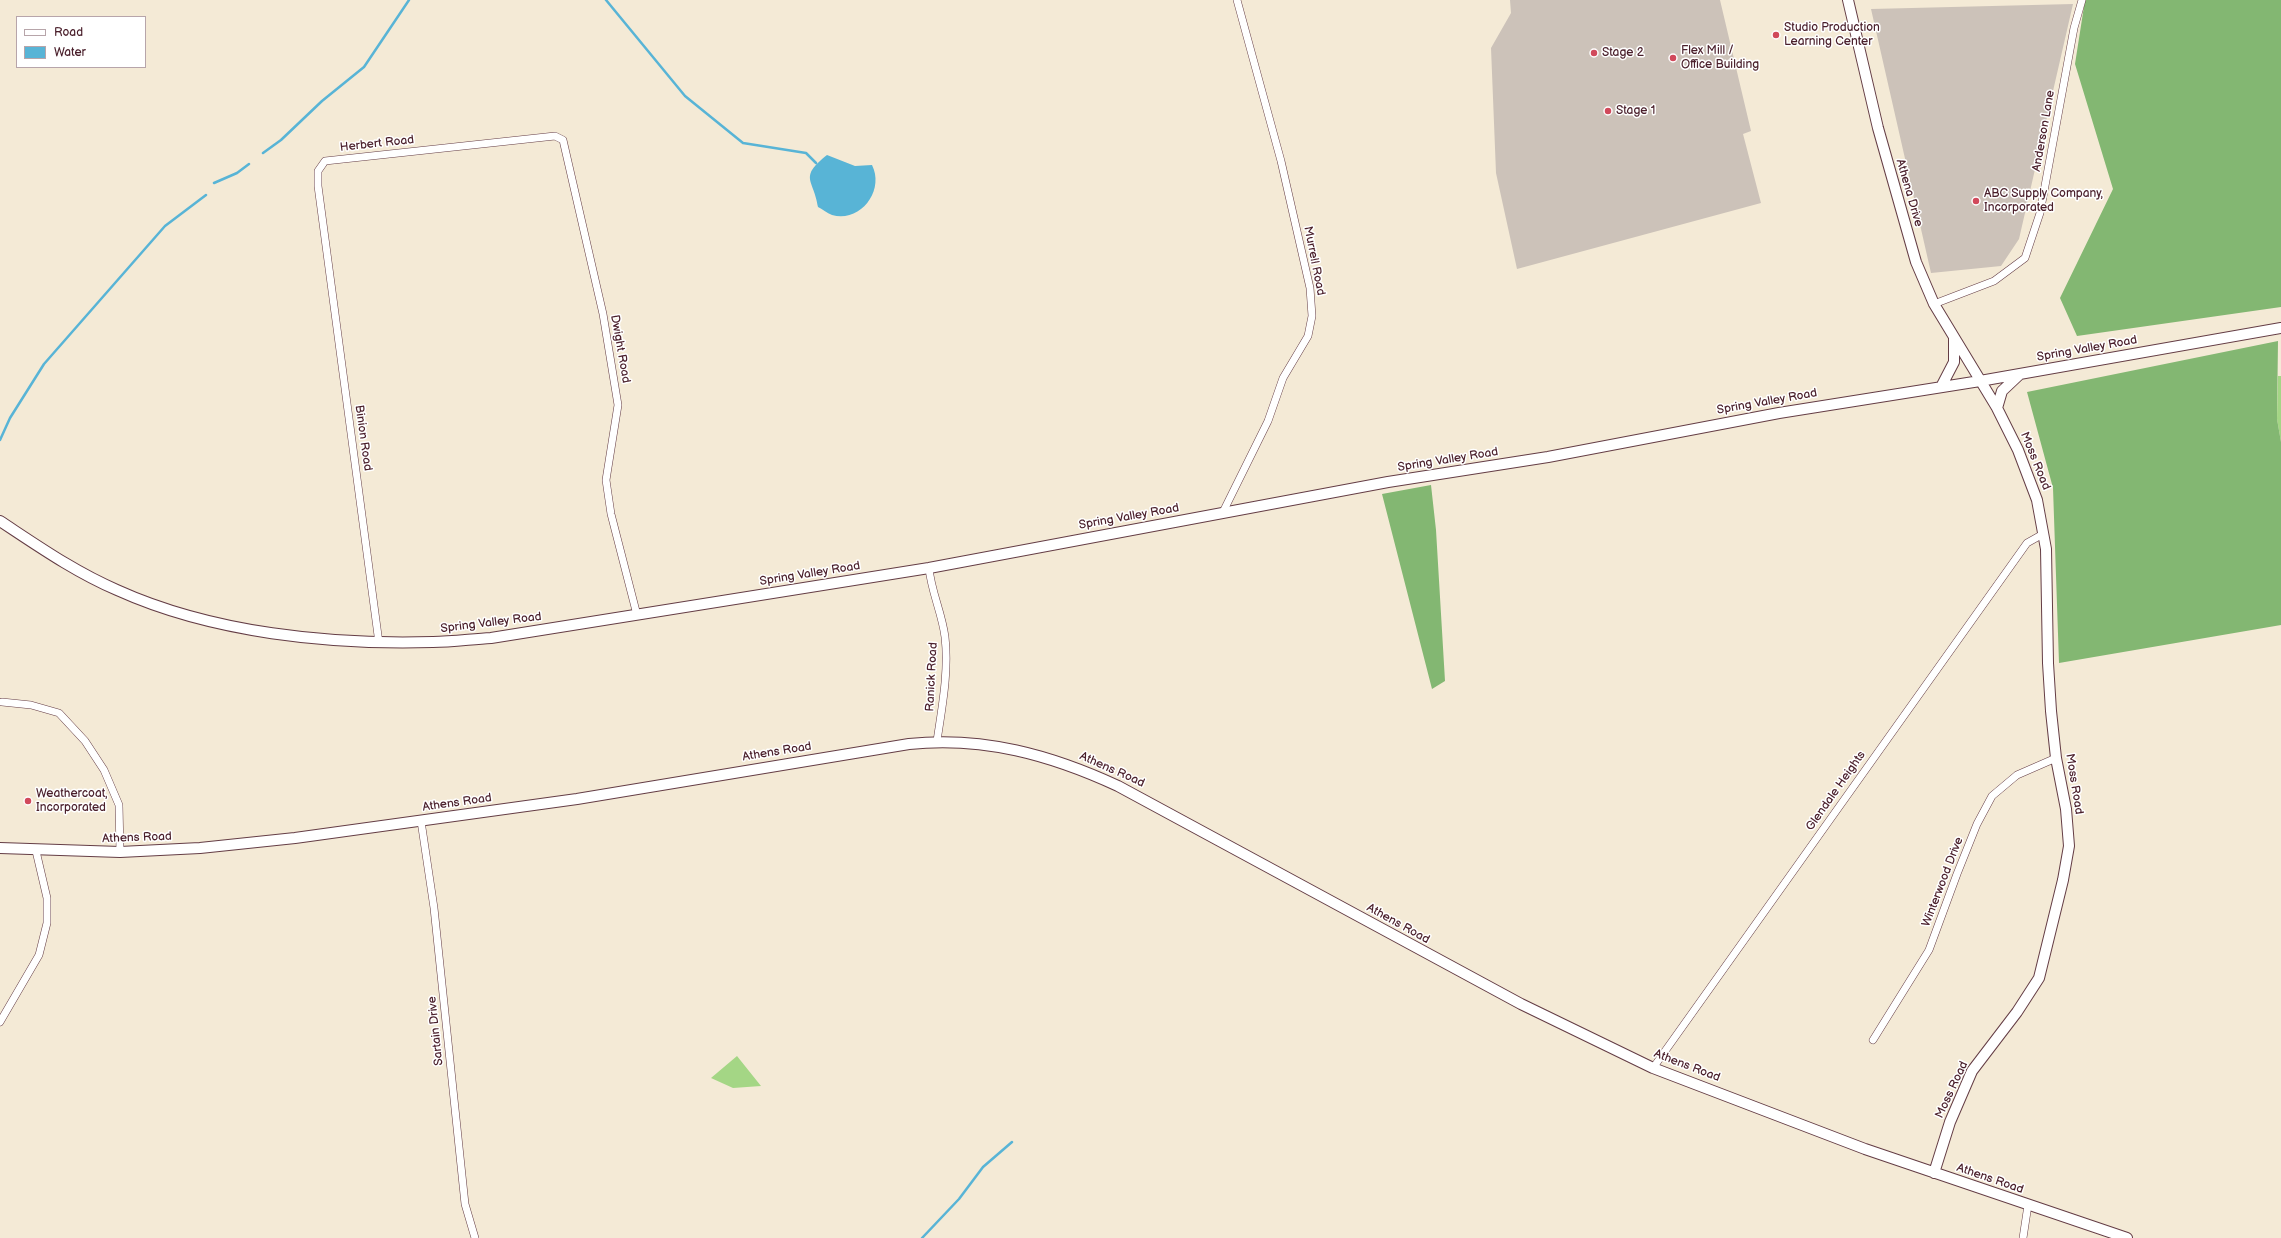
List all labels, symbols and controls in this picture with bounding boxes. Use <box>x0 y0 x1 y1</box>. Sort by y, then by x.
legend <box>16 16 146 68</box>
place label: Studio Production Learning Center <box>1784 21 1880 49</box>
text: Road <box>54 25 83 40</box>
marker: Studio Production Learning Center <box>1771 30 1781 40</box>
place label: Flex Mill / Office Building <box>1681 44 1759 72</box>
text: Water <box>54 45 86 60</box>
place label: Stage 2 <box>1602 46 1644 60</box>
marker: Stage 2 <box>1589 48 1599 58</box>
marker: Flex Mill / Office Building <box>1668 53 1678 63</box>
street label: Anderson Lane <box>2030 89 2058 173</box>
place label: Stage 1 <box>1616 104 1655 118</box>
marker: Stage 1 <box>1603 106 1613 116</box>
street label: Herbert Road <box>339 133 415 155</box>
street label: Athena Drive <box>1892 157 1926 229</box>
place label: ABC Supply Company, Incorporated <box>1984 187 2103 215</box>
marker: ABC Supply Company, Incorporated <box>1971 196 1981 206</box>
street label: Murrell Road <box>1300 225 1328 297</box>
street label: Dwight Road <box>607 314 633 384</box>
street label: Spring Valley Road <box>2036 333 2138 365</box>
street label: Spring Valley Road <box>1716 386 1818 418</box>
street label: Binion Road <box>351 404 375 472</box>
street label: Moss Road <box>2017 430 2053 492</box>
street label: Spring Valley Road <box>1397 445 1499 475</box>
street label: Spring Valley Road <box>1078 501 1180 533</box>
street label: Spring Valley Road <box>759 559 861 589</box>
street label: Spring Valley Road <box>440 610 542 636</box>
street label: Ranick Road <box>923 642 941 712</box>
street label: Athens Road <box>741 739 813 765</box>
street label: Glendale Heights <box>1803 748 1869 834</box>
street label: Athens Road <box>1077 749 1147 791</box>
street label: Moss Road <box>2062 753 2086 815</box>
place label: Weathercoat, Incorporated <box>36 787 108 815</box>
street label: Athens Road <box>421 791 493 815</box>
marker: Weathercoat, Incorporated <box>23 796 33 806</box>
street label: Athens Road <box>102 830 172 846</box>
street label: Winterwood Drive <box>1919 835 1967 929</box>
street label: Athens Road <box>1364 901 1432 947</box>
street label: Sartain Drive <box>425 996 447 1066</box>
street label: Athens Road <box>1652 1047 1722 1085</box>
street label: Moss Road <box>1933 1059 1971 1121</box>
street label: Athens Road <box>1955 1161 2025 1197</box>

